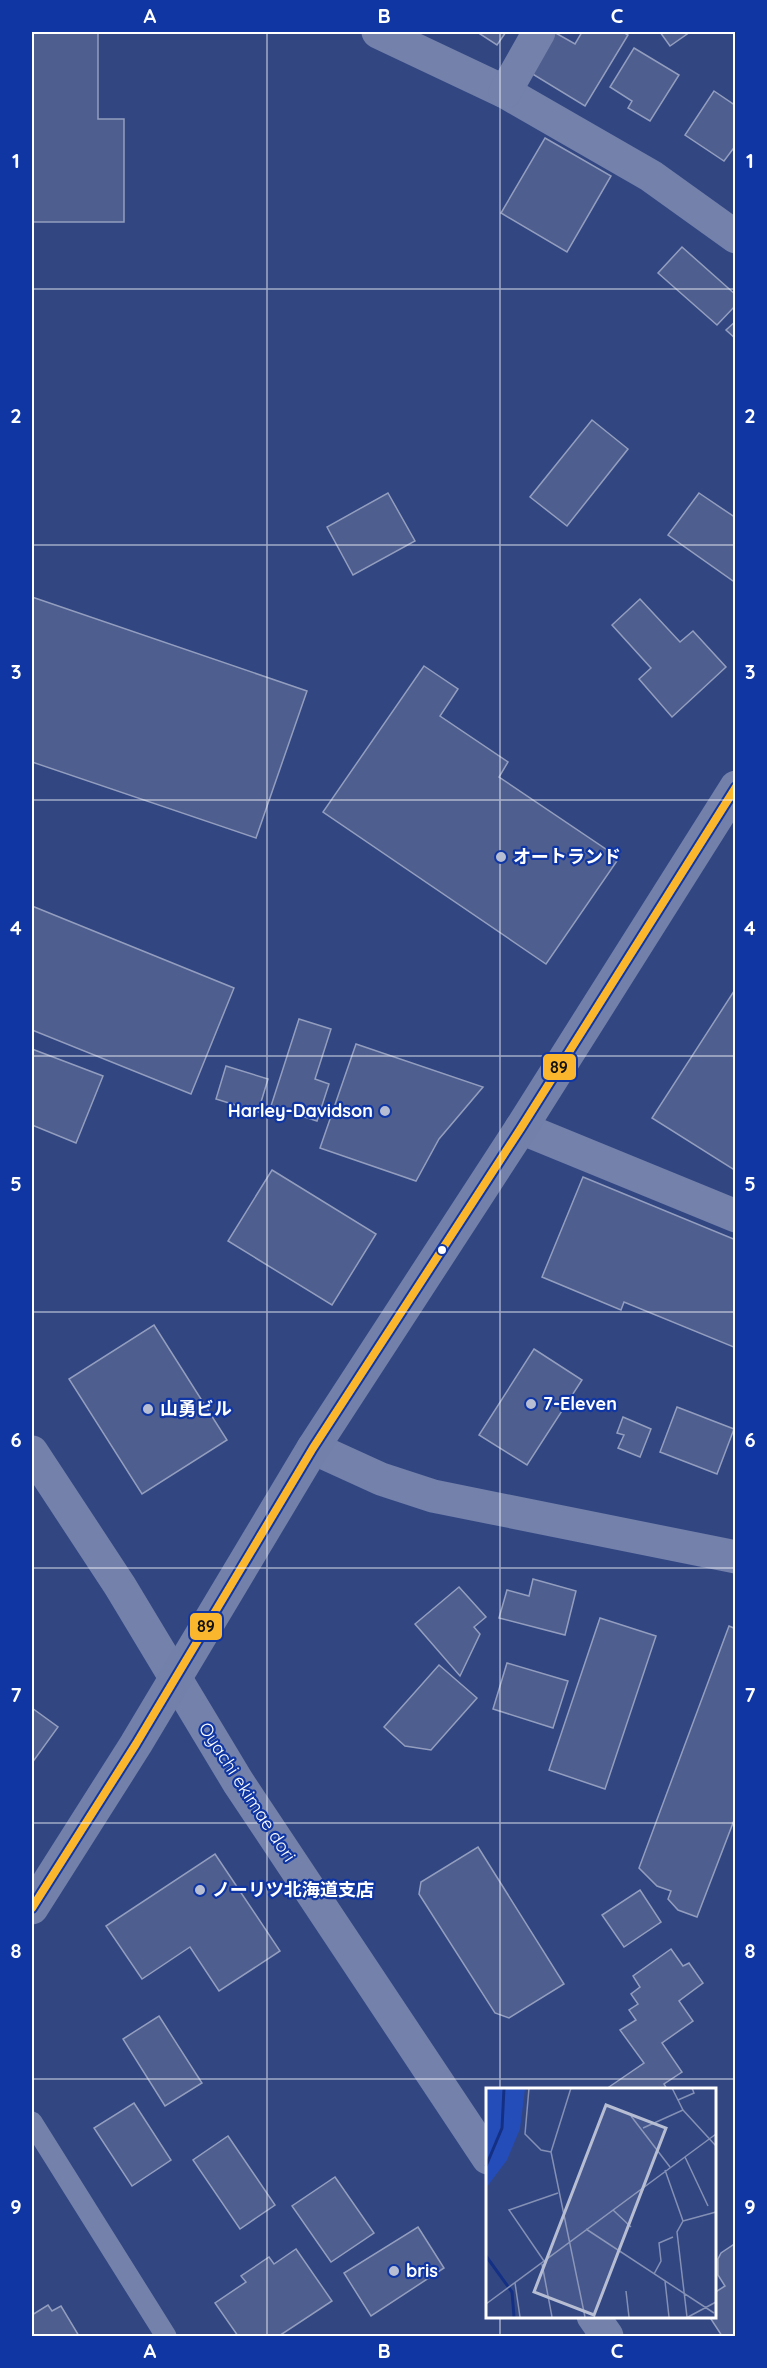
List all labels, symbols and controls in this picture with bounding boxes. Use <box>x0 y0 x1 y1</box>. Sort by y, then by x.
text: A <box>144 3 157 28</box>
text: B <box>377 3 391 28</box>
text: C <box>611 3 624 28</box>
text: 1 <box>12 148 20 173</box>
text: 1 <box>746 148 754 173</box>
text: 2 <box>10 403 22 428</box>
text: 2 <box>744 403 756 428</box>
text: 3 <box>11 659 21 684</box>
text: 3 <box>745 659 755 684</box>
place label: オートランド <box>513 845 621 868</box>
marker: オートランド <box>494 850 508 864</box>
text: 4 <box>10 915 22 940</box>
text: 4 <box>744 915 756 940</box>
line badge: 89 <box>542 1053 577 1081</box>
text: 89 <box>550 1057 568 1077</box>
place label: Harley-Davidson <box>228 1099 373 1122</box>
marker: Harley-Davidson <box>378 1104 392 1118</box>
text: 5 <box>10 1171 22 1196</box>
text: 5 <box>744 1171 756 1196</box>
unlabelled marker <box>436 1244 448 1256</box>
place label: 7-Eleven <box>543 1392 617 1415</box>
place label: 山勇ビル <box>160 1397 232 1420</box>
marker: 7-Eleven <box>524 1397 538 1411</box>
marker: 山勇ビル <box>141 1402 155 1416</box>
text: 6 <box>10 1427 22 1452</box>
text: 6 <box>744 1427 756 1452</box>
line badge: 89 <box>189 1612 223 1641</box>
text: 89 <box>197 1616 215 1636</box>
text: 7 <box>11 1682 22 1707</box>
text: 7 <box>745 1682 756 1707</box>
street label: Oyachi ekimae dori <box>194 1718 301 1866</box>
place label: ノーリツ北海道支店 <box>212 1878 374 1901</box>
marker: ノーリツ北海道支店 <box>193 1883 207 1897</box>
text: 8 <box>11 1938 22 1963</box>
text: 8 <box>745 1938 756 1963</box>
inset map <box>486 2088 716 2317</box>
text: 9 <box>10 2194 22 2219</box>
text: 9 <box>744 2194 756 2219</box>
place label: bris <box>406 2259 438 2282</box>
marker: bris <box>387 2264 401 2278</box>
text: A <box>144 2338 157 2363</box>
text: B <box>377 2338 391 2363</box>
text: C <box>611 2338 624 2363</box>

